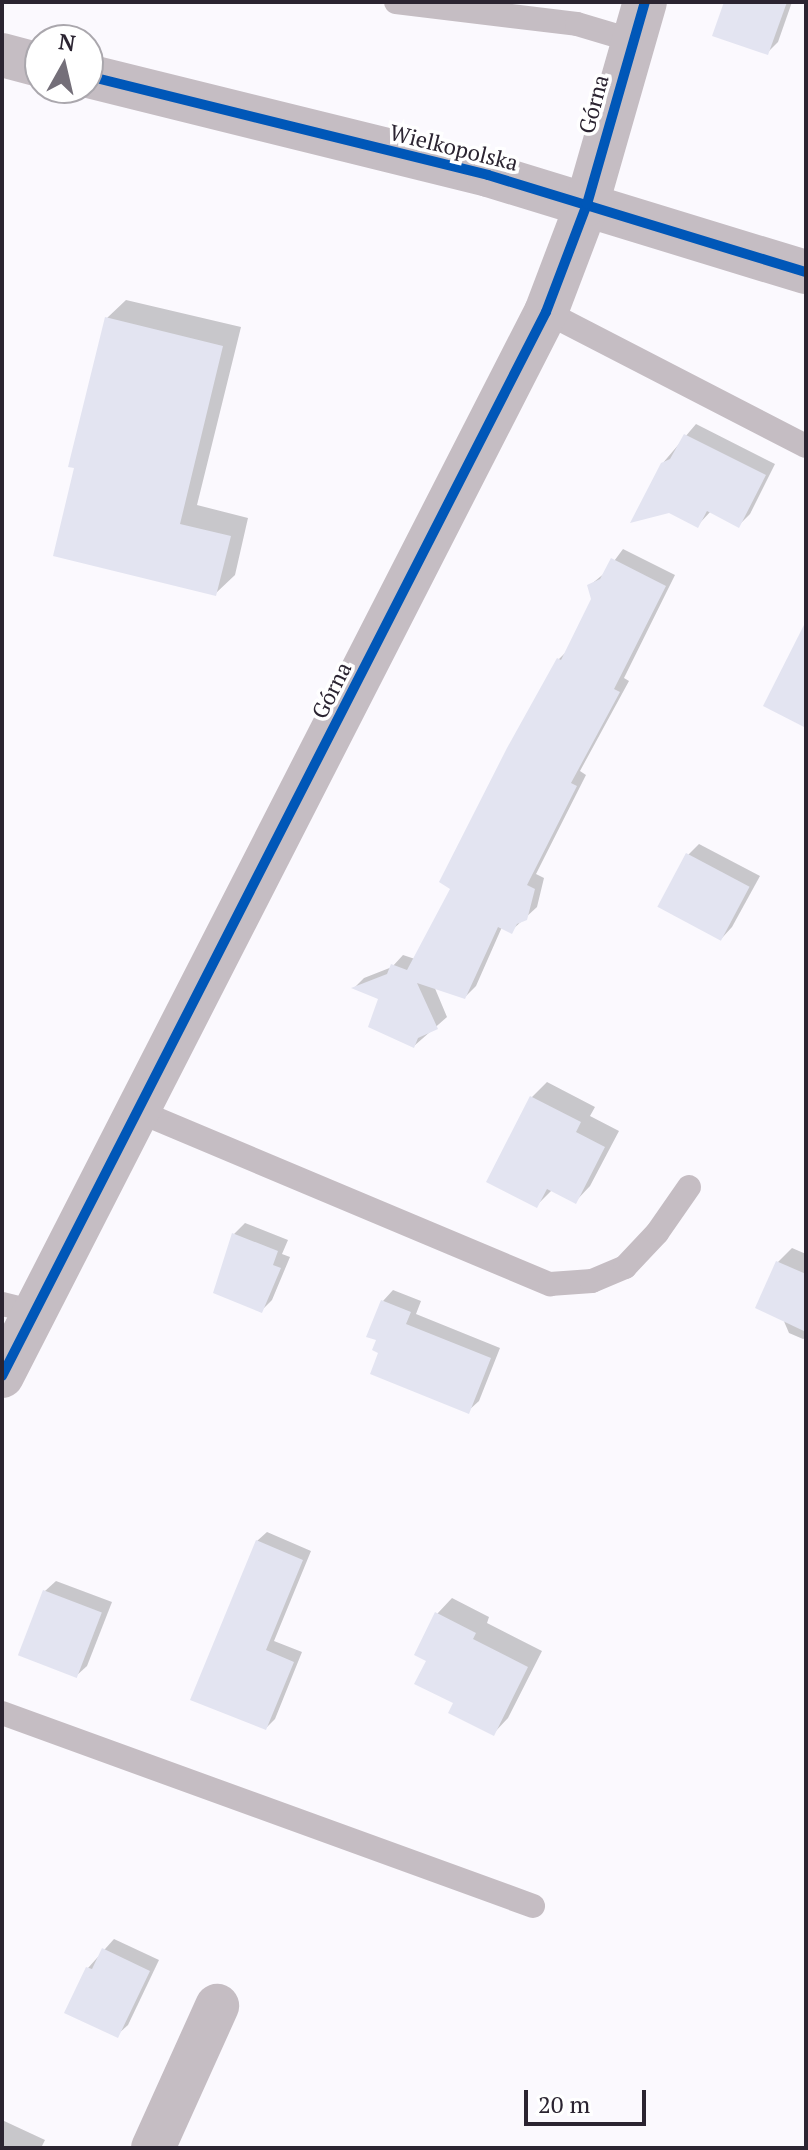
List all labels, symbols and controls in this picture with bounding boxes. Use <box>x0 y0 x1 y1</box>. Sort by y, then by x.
north arrow <box>24 24 104 104</box>
text: N <box>57 26 77 57</box>
street label: Górna <box>572 72 614 136</box>
street label: Wielkopolska <box>387 118 521 176</box>
street label: Górna <box>306 657 356 723</box>
scale bar <box>528 2074 650 2124</box>
text: 20 m <box>538 2088 590 2120</box>

